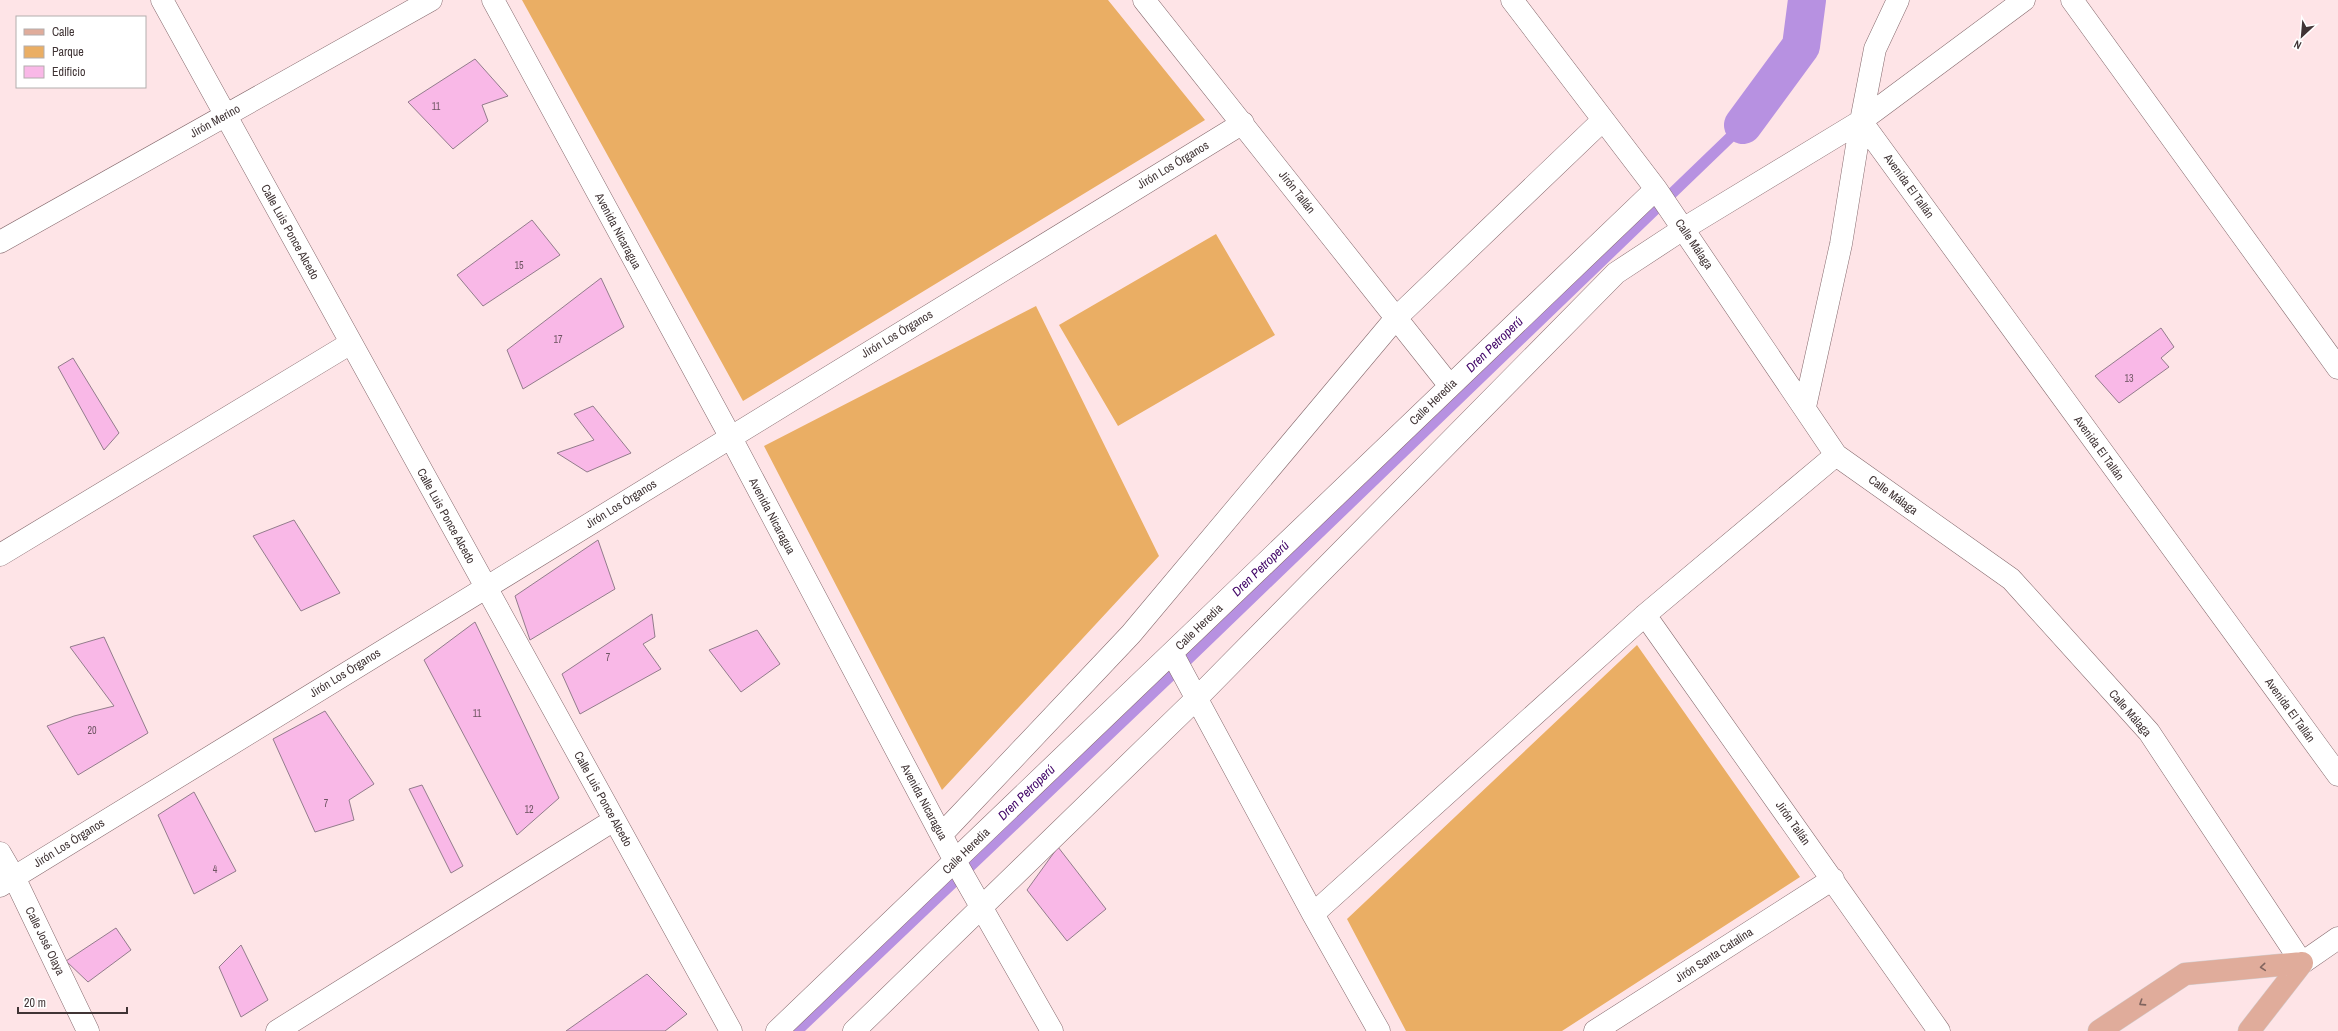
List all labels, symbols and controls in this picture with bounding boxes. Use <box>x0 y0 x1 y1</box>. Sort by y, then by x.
legend <box>16 16 146 88</box>
north arrow <box>2282 16 2322 56</box>
text: Calle <box>52 24 74 40</box>
text: N <box>2292 37 2304 53</box>
text: Parque <box>52 44 84 60</box>
text: Edificio <box>52 64 85 80</box>
house number: 11 <box>432 100 441 113</box>
street label: Jirón Merino <box>187 101 243 141</box>
street label: Jirón Los Órganos <box>1134 137 1212 193</box>
street label: Avenida El Tallán <box>1880 150 1938 221</box>
street label: Jirón Tallán <box>1275 167 1319 217</box>
street label: Calle Luis Ponce Alcedo <box>257 181 323 283</box>
street label: Avenida Nicaragua <box>591 189 645 272</box>
street label: Calle Málaga <box>1671 216 1717 273</box>
house number: 15 <box>514 259 524 272</box>
street label: Jirón Los Órganos <box>858 306 936 362</box>
water label: Dren Petroperú <box>1462 313 1527 376</box>
house number: 17 <box>553 333 563 346</box>
house number: 13 <box>2124 372 2134 385</box>
street label: Calle Heredia <box>1406 375 1461 429</box>
street label: Avenida El Tallán <box>2070 412 2128 483</box>
street label: Calle Luis Ponce Alcedo <box>413 465 479 567</box>
street label: Calle Málaga <box>1865 472 1921 519</box>
street label: Avenida Nicaragua <box>745 474 799 557</box>
street label: Jirón Los Órganos <box>582 476 660 532</box>
water label: Dren Petroperú <box>1228 537 1293 600</box>
street label: Calle Heredia <box>1172 600 1227 654</box>
street label: Jirón Los Órganos <box>306 645 384 701</box>
house number: 7 <box>606 651 611 664</box>
street label: Avenida El Tallán <box>2261 674 2319 745</box>
street label: Calle Málaga <box>2105 686 2155 740</box>
house number: 11 <box>473 707 482 720</box>
house number: 20 <box>87 724 97 737</box>
street label: Calle Luis Ponce Alcedo <box>570 748 636 850</box>
street label: Avenida Nicaragua <box>897 760 951 843</box>
water label: Dren Petroperú <box>994 761 1059 824</box>
house number: 7 <box>324 797 329 810</box>
street label: Jirón Tallán <box>1772 798 1814 848</box>
house number: 12 <box>524 803 534 816</box>
street label: Jirón Los Órganos <box>30 815 108 871</box>
street label: Calle Heredia <box>939 824 994 878</box>
house number: 4 <box>213 863 218 876</box>
street label: Calle José Olaya <box>22 904 69 978</box>
street label: Jirón Santa Catalina <box>1672 924 1756 986</box>
one-way arrow <box>2260 962 2266 971</box>
scale bar <box>18 989 127 1015</box>
text: 20 m <box>24 995 46 1011</box>
one-way arrow <box>2139 998 2146 1005</box>

